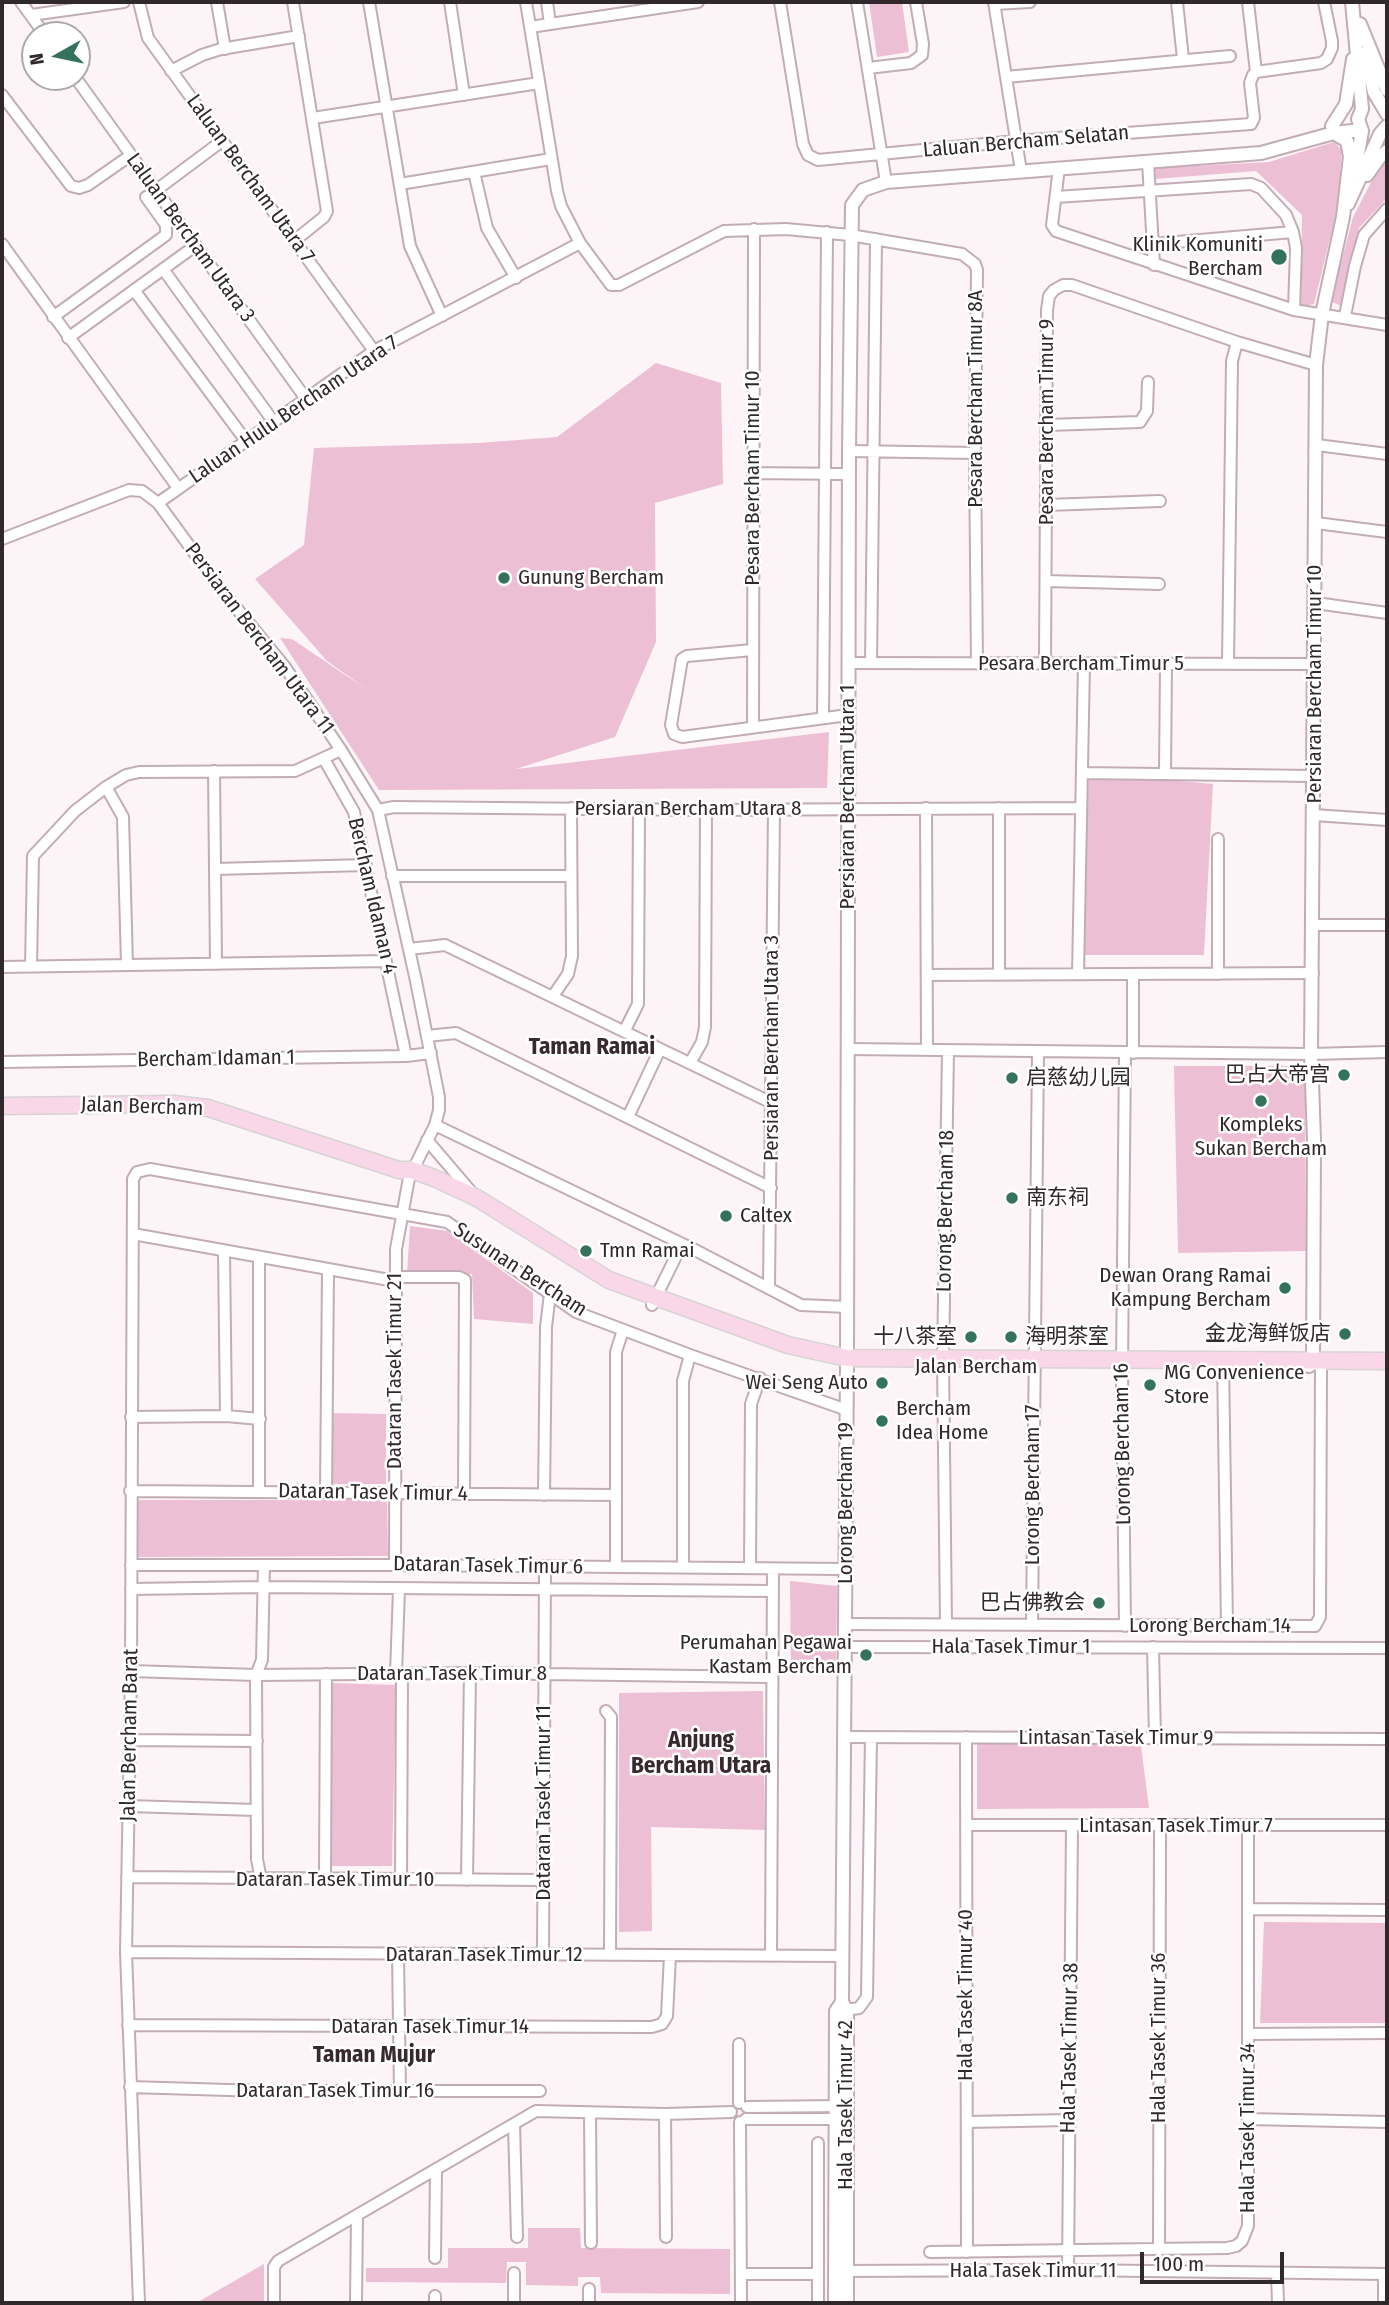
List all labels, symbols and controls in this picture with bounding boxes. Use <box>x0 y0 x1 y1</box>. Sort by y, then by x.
north arrow <box>21 21 91 91</box>
text: N <box>24 52 49 66</box>
street label: Laluan Bercham Utara 7 <box>180 90 320 268</box>
street label: Laluan Bercham Selatan <box>922 120 1130 164</box>
street label: Laluan Bercham Utara 3 <box>120 149 260 327</box>
place label: Klinik Komuniti Bercham <box>1132 232 1263 282</box>
marker: Klinik Komuniti Bercham <box>1269 247 1289 267</box>
street label: Pesara Bercham Timur 8A <box>963 290 989 508</box>
street label: Pesara Bercham Timur 9 <box>1034 319 1060 525</box>
street label: Laluan Hulu Bercham Utara 7 <box>185 330 403 490</box>
street label: Pesara Bercham Timur 10 <box>740 370 766 586</box>
street label: Persiaran Bercham Utara 11 <box>179 539 339 739</box>
place label: Gunung Bercham <box>518 565 664 591</box>
street label: Persiaran Bercham Timur 10 <box>1302 565 1328 803</box>
marker: Gunung Bercham <box>496 570 512 586</box>
street label: Pesara Bercham Timur 5 <box>978 651 1184 677</box>
street label: Persiaran Bercham Utara 1 <box>835 685 861 909</box>
street label: Persiaran Bercham Utara 8 <box>574 796 802 822</box>
street label: Bercham Idaman 4 <box>342 815 402 977</box>
street label: Persiaran Bercham Utara 3 <box>759 935 785 1161</box>
district label: Taman Ramai <box>529 1034 655 1062</box>
street label: Bercham Idaman 1 <box>137 1045 295 1073</box>
place label: 巴占大帝宫 <box>1225 1062 1330 1088</box>
place label: 启慈幼儿园 <box>1026 1065 1131 1091</box>
marker: 巴占大帝宫 <box>1336 1067 1352 1083</box>
marker: 启慈幼儿园 <box>1004 1070 1020 1086</box>
street label: Jalan Bercham <box>80 1092 204 1122</box>
marker: Kompleks Sukan Bercham <box>1253 1093 1269 1109</box>
place label: Kompleks Sukan Bercham <box>1195 1112 1327 1162</box>
street label: Lorong Bercham 18 <box>932 1130 960 1292</box>
place label: 南东祠 <box>1026 1185 1089 1211</box>
marker: 南东祠 <box>1004 1190 1020 1206</box>
place label: Caltex <box>740 1203 792 1229</box>
marker: Caltex <box>718 1208 734 1224</box>
street label: Susunan Bercham <box>449 1218 591 1322</box>
place label: Tmn Ramai <box>600 1238 694 1264</box>
marker: Tmn Ramai <box>578 1243 594 1259</box>
place label: Dewan Orang Ramai Kampung Bercham <box>1099 1263 1271 1313</box>
street label: Dataran Tasek Timur 21 <box>382 1273 408 1469</box>
marker: Dewan Orang Ramai Kampung Bercham <box>1277 1280 1293 1296</box>
place label: 金龙海鲜饭店 <box>1205 1321 1331 1347</box>
place label: 十八茶室 <box>873 1324 957 1350</box>
place label: 海明茶室 <box>1025 1324 1109 1350</box>
marker: 金龙海鲜饭店 <box>1337 1326 1353 1342</box>
marker: 十八茶室 <box>963 1329 979 1345</box>
marker: 海明茶室 <box>1003 1329 1019 1345</box>
street label: Jalan Bercham <box>915 1354 1037 1380</box>
place label: MG Convenience Store <box>1164 1360 1304 1410</box>
street label: Lorong Bercham 16 <box>1109 1363 1137 1525</box>
place label: Wei Seng Auto <box>746 1370 868 1396</box>
marker: Wei Seng Auto <box>874 1375 890 1391</box>
marker: MG Convenience Store <box>1142 1377 1158 1393</box>
place label: Bercham Idea Home <box>896 1396 988 1446</box>
street label: Lorong Bercham 17 <box>1020 1405 1046 1565</box>
marker: Bercham Idea Home <box>874 1413 890 1429</box>
street label: Lorong Bercham 19 <box>833 1422 859 1584</box>
street label: Dataran Tasek Timur 4 <box>278 1479 468 1507</box>
street label: Dataran Tasek Timur 6 <box>393 1552 583 1580</box>
place label: 巴占佛教会 <box>980 1590 1085 1616</box>
marker: 巴占佛教会 <box>1091 1595 1107 1611</box>
street label: Lorong Bercham 14 <box>1129 1613 1291 1639</box>
place label: Perumahan Pegawai Kastam Bercham <box>680 1630 852 1680</box>
street label: Hala Tasek Timur 1 <box>932 1634 1090 1660</box>
marker: Perumahan Pegawai Kastam Bercham <box>858 1647 874 1663</box>
street label: Jalan Bercham Barat <box>116 1648 144 1822</box>
street label: Dataran Tasek Timur 8 <box>357 1661 547 1687</box>
street label: Dataran Tasek Timur 11 <box>531 1705 557 1901</box>
street label: Lintasan Tasek Timur 9 <box>1018 1725 1214 1751</box>
district label: Anjung Bercham Utara <box>631 1727 771 1781</box>
street label: Lintasan Tasek Timur 7 <box>1079 1813 1273 1839</box>
street label: Dataran Tasek Timur 10 <box>236 1867 434 1893</box>
street label: Hala Tasek Timur 40 <box>953 1909 979 2081</box>
street label: Dataran Tasek Timur 12 <box>385 1942 583 1968</box>
street label: Hala Tasek Timur 36 <box>1146 1953 1172 2123</box>
street label: Hala Tasek Timur 38 <box>1056 1962 1084 2134</box>
street label: Dataran Tasek Timur 14 <box>331 2014 529 2040</box>
street label: Hala Tasek Timur 42 <box>833 2020 859 2190</box>
district label: Taman Mujur <box>313 2042 435 2070</box>
street label: Hala Tasek Timur 34 <box>1235 2043 1261 2213</box>
street label: Dataran Tasek Timur 16 <box>236 2078 434 2104</box>
scale bar <box>1144 2238 1288 2282</box>
text: 100 m <box>1153 2251 1204 2277</box>
street label: Hala Tasek Timur 11 <box>950 2258 1116 2284</box>

